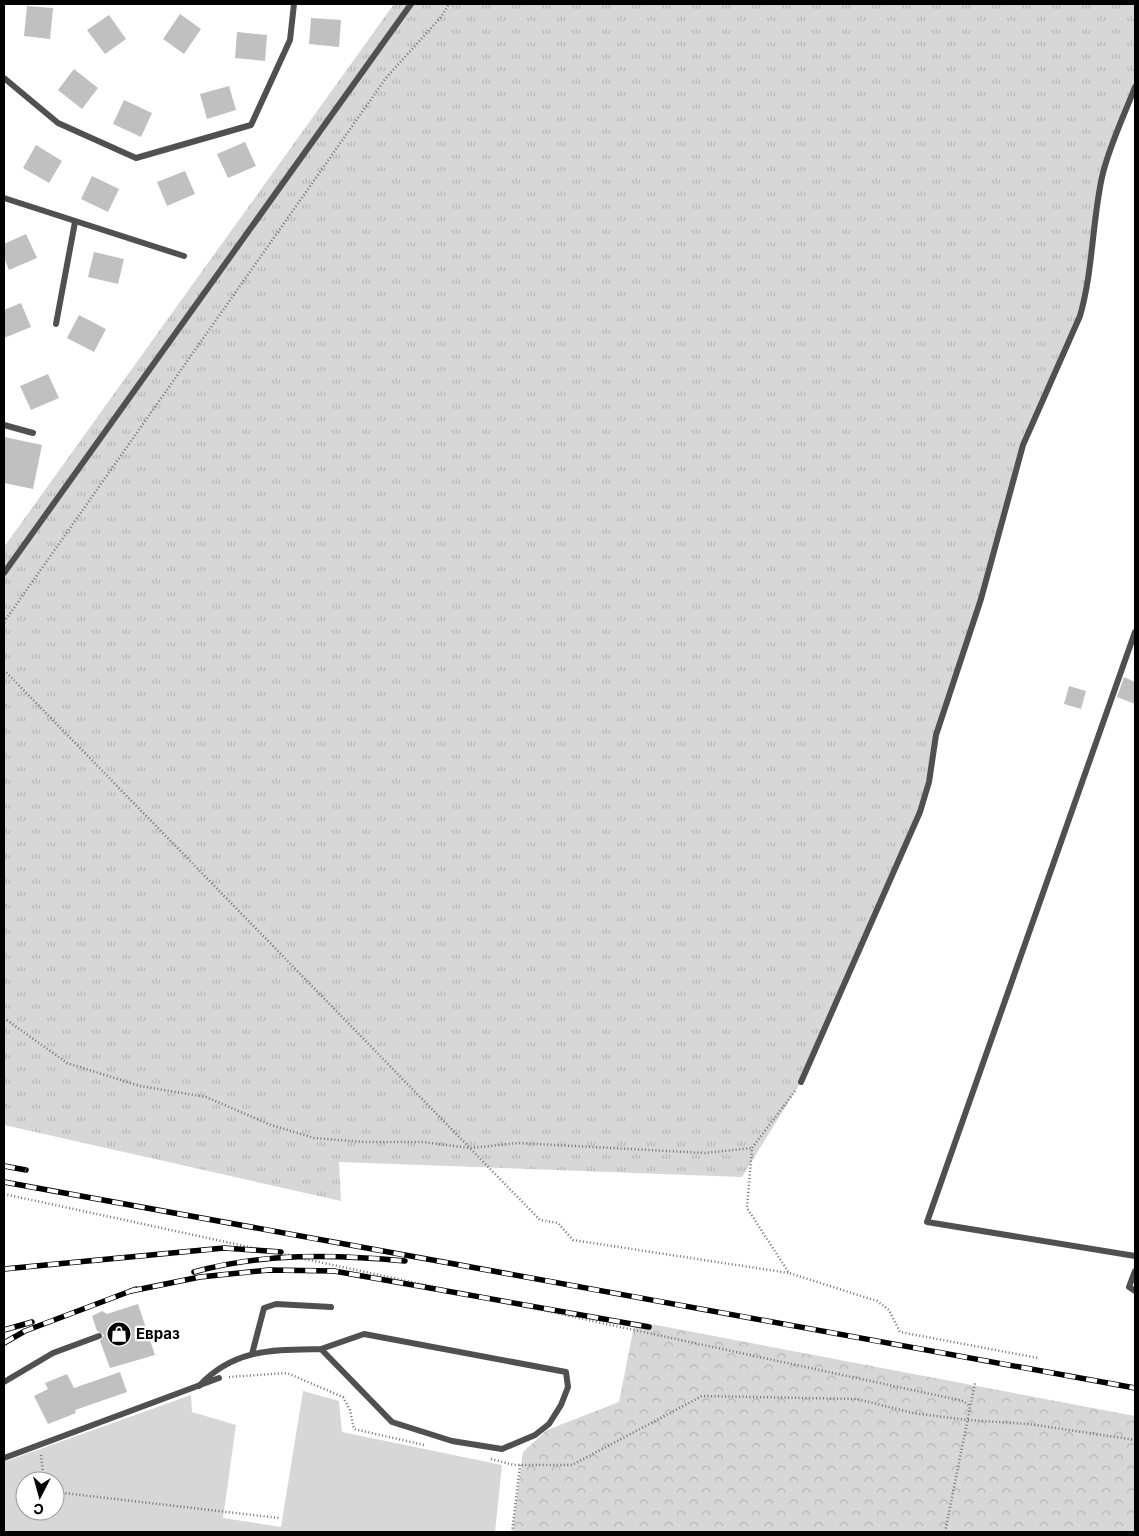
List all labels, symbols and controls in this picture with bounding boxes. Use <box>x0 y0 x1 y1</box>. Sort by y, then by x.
shop icon: Евраз <box>106 1321 132 1347</box>
place label: Евраз <box>136 1324 180 1343</box>
north arrow <box>15 1471 65 1521</box>
text: С <box>33 1500 45 1518</box>

